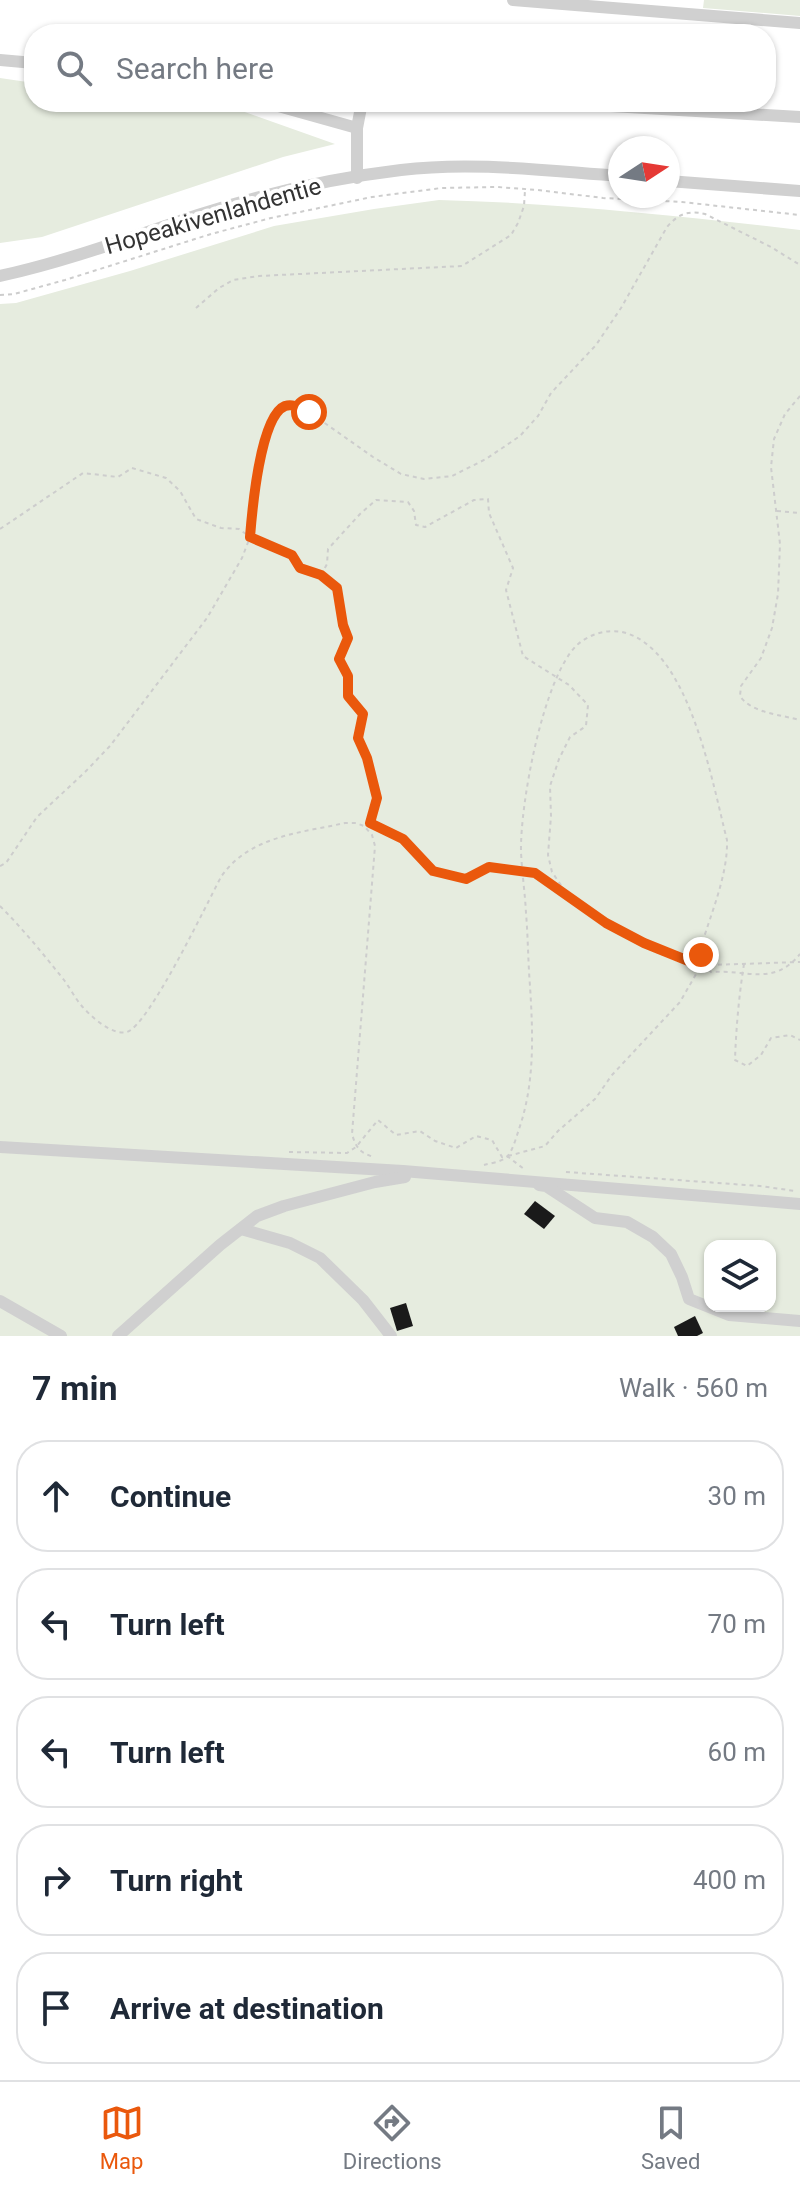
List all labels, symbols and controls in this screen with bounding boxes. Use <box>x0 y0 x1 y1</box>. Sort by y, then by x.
search box <box>24 24 776 112</box>
icon: search <box>52 46 96 90</box>
text: Search here <box>116 51 274 86</box>
north arrow <box>608 136 680 208</box>
street label: Hopeakivenlahdentie <box>102 172 324 260</box>
route start <box>291 394 327 430</box>
route end <box>683 937 719 973</box>
map controls <box>704 1240 776 1312</box>
button: layers <box>704 1240 776 1312</box>
text: 7 min <box>32 1368 117 1408</box>
text: Walk · 560 m <box>619 1373 768 1403</box>
icon: ahead <box>34 1474 78 1518</box>
text: Continue <box>110 1479 231 1514</box>
text: 30 m <box>708 1481 766 1511</box>
icon: left <box>34 1602 78 1646</box>
text: Turn left <box>110 1607 225 1642</box>
text: 70 m <box>708 1609 766 1639</box>
icon: left <box>34 1730 78 1774</box>
text: Turn left <box>110 1735 225 1770</box>
text: 60 m <box>708 1737 766 1767</box>
icon: right <box>34 1858 78 1902</box>
text: Turn right <box>110 1863 243 1898</box>
text: 400 m <box>693 1865 766 1895</box>
icon: arrive <box>34 1986 78 2030</box>
text: Arrive at destination <box>110 1991 384 2026</box>
tab: Map <box>100 2101 144 2174</box>
tab: Directions <box>343 2101 442 2174</box>
tab: Saved <box>641 2101 700 2174</box>

